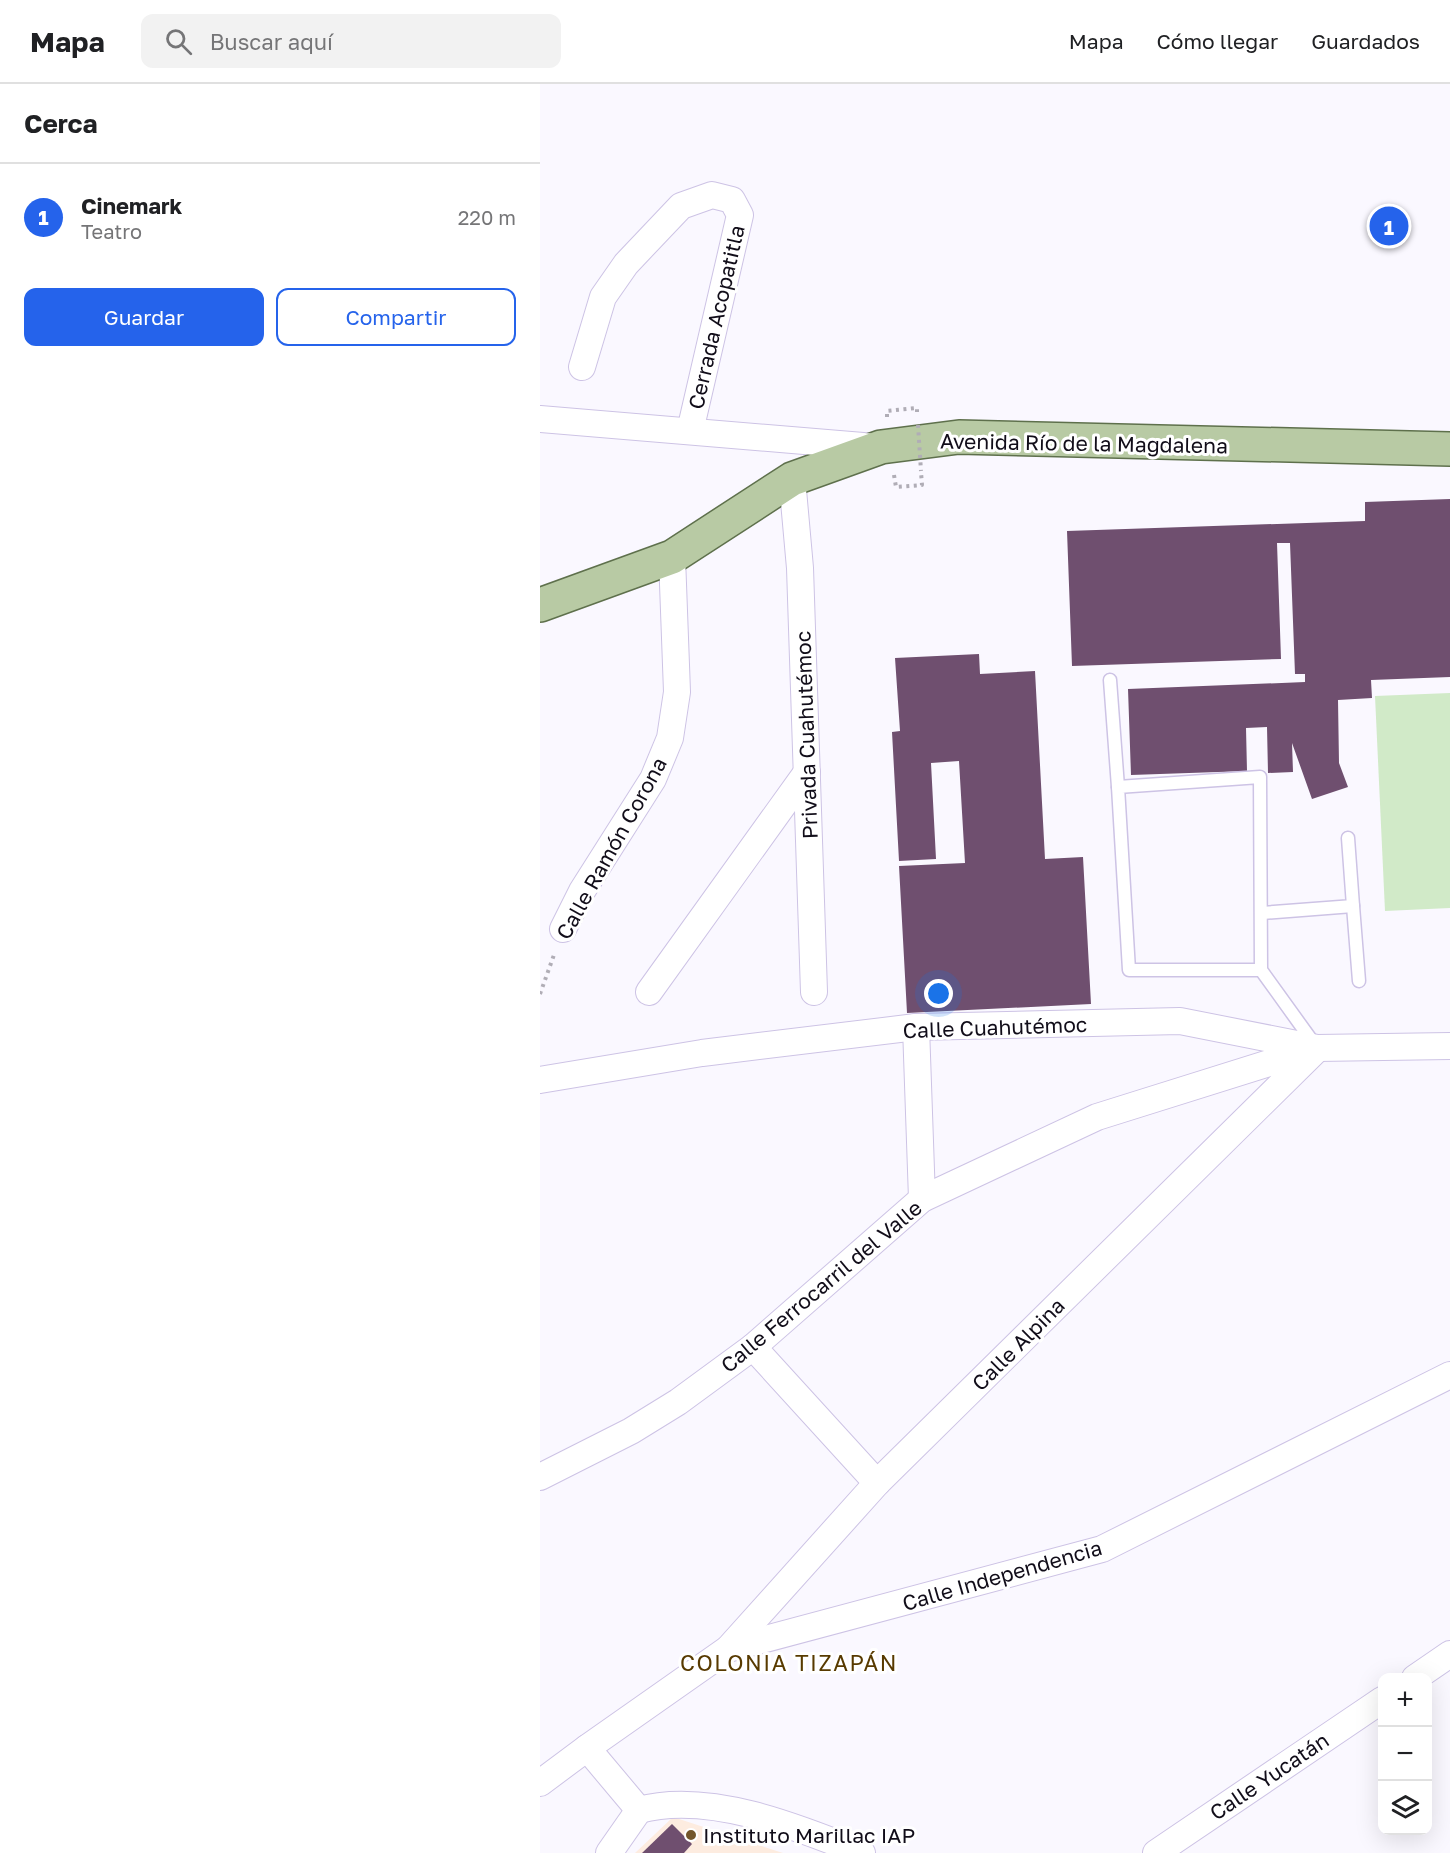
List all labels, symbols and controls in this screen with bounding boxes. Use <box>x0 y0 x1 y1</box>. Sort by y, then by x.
search box <box>141 14 561 68</box>
text: Mapa <box>30 25 105 58</box>
icon: search <box>162 25 195 58</box>
text: Buscar aquí <box>210 28 333 55</box>
text: Mapa <box>1069 28 1124 54</box>
text: Cómo llegar <box>1157 28 1278 54</box>
text: Guardados <box>1311 28 1420 54</box>
text: Cerca <box>24 108 98 139</box>
text: Cinemark <box>81 192 182 219</box>
pin: 1 <box>1370 204 1408 248</box>
text: 1 <box>38 205 49 229</box>
text: 220 m <box>458 205 516 229</box>
text: Teatro <box>81 219 142 243</box>
street label: Cerrada Acopatitla <box>682 222 750 412</box>
button: Guardar <box>24 288 264 346</box>
button: Compartir <box>276 288 516 346</box>
street label: Avenida Río de la Magdalena <box>940 427 1228 459</box>
street label: Privada Cuahutémoc <box>789 630 823 840</box>
street label: Calle Ramón Corona <box>550 752 672 944</box>
your location <box>924 979 953 1008</box>
street label: Calle Cuahutémoc <box>902 1011 1088 1043</box>
street label: Calle Ferrocarril del Valle <box>715 1194 927 1378</box>
street label: Calle Alpina <box>966 1292 1070 1396</box>
street label: Calle Independencia <box>899 1534 1105 1616</box>
district label: COLONIA TIZAPÁN <box>680 1649 898 1676</box>
map controls <box>1378 1673 1432 1835</box>
button: + <box>1378 1673 1432 1727</box>
street label: Calle Yucatán <box>1205 1727 1333 1825</box>
button: − <box>1378 1727 1432 1781</box>
button: layers <box>1378 1781 1432 1835</box>
place label: Instituto Marillac IAP <box>703 1822 915 1848</box>
marker: Instituto Marillac IAP <box>684 1828 698 1842</box>

